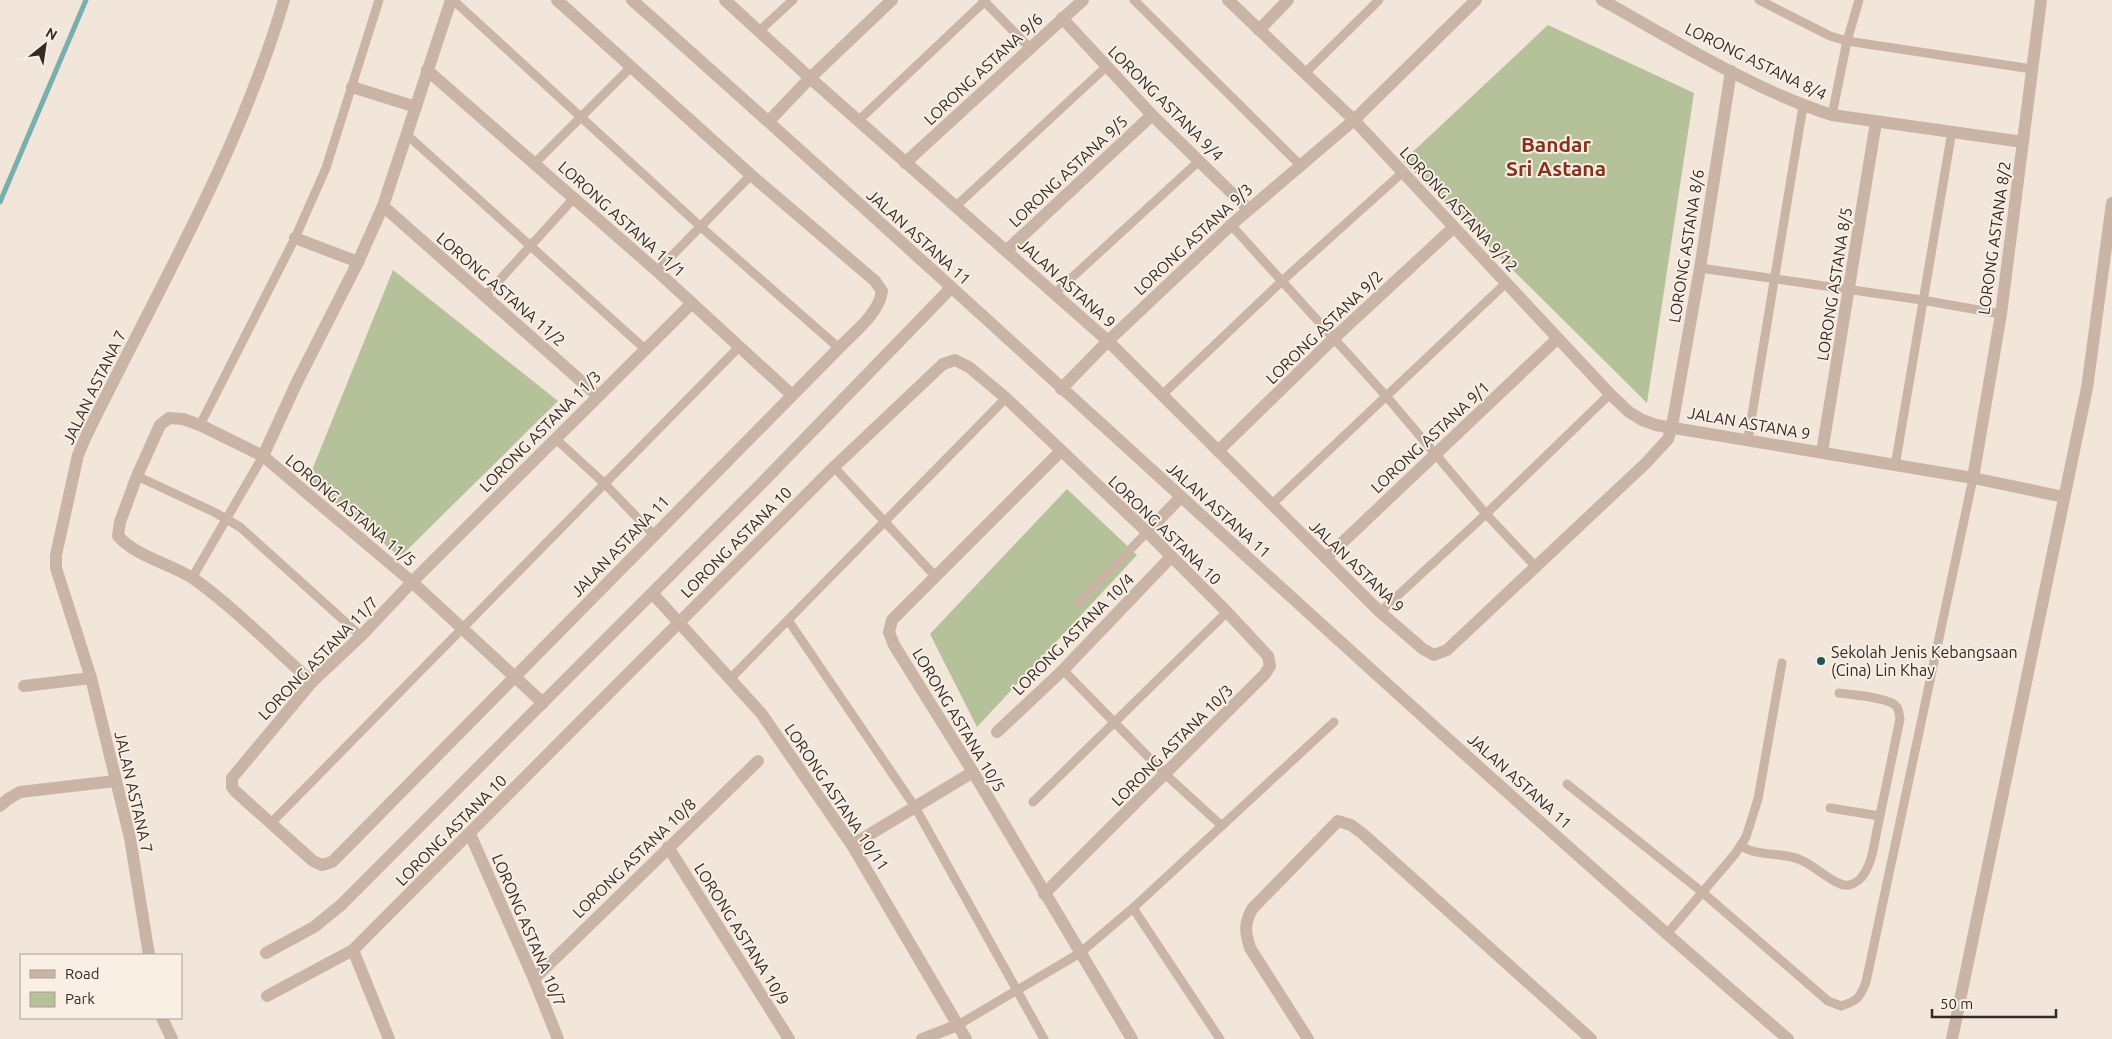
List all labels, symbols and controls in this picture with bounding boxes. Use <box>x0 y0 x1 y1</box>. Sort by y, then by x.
street label: LORONG ASTANA 9/6 <box>920 10 1046 128</box>
street label: LORONG ASTANA 8/4 <box>1682 19 1830 103</box>
north arrow <box>20 20 70 70</box>
text: N <box>43 24 60 43</box>
street label: LORONG ASTANA 9/4 <box>1105 42 1227 164</box>
street label: LORONG ASTANA 9/5 <box>1005 112 1131 230</box>
district label: Bandar Sri Astana <box>1506 132 1606 180</box>
street label: LORONG ASTANA 9/12 <box>1396 143 1522 275</box>
street label: LORONG ASTANA 11/1 <box>555 157 689 281</box>
street label: LORONG ASTANA 8/2 <box>1974 160 2014 316</box>
street label: LORONG ASTANA 8/6 <box>1665 168 1707 324</box>
street label: LORONG ASTANA 9/3 <box>1130 180 1256 298</box>
street label: JALAN ASTANA 11 <box>863 186 975 288</box>
street label: LORONG ASTANA 8/5 <box>1813 206 1855 362</box>
street label: LORONG ASTANA 11/2 <box>433 228 569 350</box>
street label: JALAN ASTANA 9 <box>1015 235 1119 331</box>
street label: LORONG ASTANA 9/2 <box>1262 267 1386 387</box>
street label: JALAN ASTANA 7 <box>59 327 129 447</box>
street label: LORONG ASTANA 11/3 <box>476 367 604 495</box>
street label: LORONG ASTANA 9/1 <box>1367 378 1493 496</box>
street label: JALAN ASTANA 9 <box>1686 403 1812 443</box>
street label: LORONG ASTANA 11/5 <box>282 450 420 570</box>
street label: JALAN ASTANA 11 <box>1163 459 1275 561</box>
street label: LORONG ASTANA 10 <box>1105 472 1225 588</box>
street label: LORONG ASTANA 10 <box>677 483 795 601</box>
street label: JALAN ASTANA 11 <box>567 492 673 600</box>
street label: JALAN ASTANA 9 <box>1306 516 1408 616</box>
street label: LORONG ASTANA 10/4 <box>1009 570 1137 698</box>
street label: LORONG ASTANA 11/7 <box>255 593 381 723</box>
place label: Sekolah Jenis Kebangsaan (Cina) Lin Khay <box>1831 643 2018 680</box>
street label: LORONG ASTANA 10/5 <box>909 645 1009 795</box>
marker: Sekolah Jenis Kebangsaan (Cina) Lin Khay <box>1815 655 1827 667</box>
street label: LORONG ASTANA 10/3 <box>1108 681 1236 809</box>
street label: LORONG ASTANA 10/11 <box>781 720 893 874</box>
street label: JALAN ASTANA 7 <box>111 729 157 855</box>
street label: JALAN ASTANA 11 <box>1464 730 1576 832</box>
street label: LORONG ASTANA 10 <box>392 771 510 889</box>
street label: LORONG ASTANA 10/8 <box>569 795 699 921</box>
street label: LORONG ASTANA 10/7 <box>489 851 569 1009</box>
street label: LORONG ASTANA 10/9 <box>691 860 793 1008</box>
legend <box>20 954 182 1019</box>
text: Road <box>65 965 100 982</box>
scale bar <box>1932 986 2056 1018</box>
text: Park <box>65 990 95 1007</box>
text: 50 m <box>1940 995 1973 1012</box>

